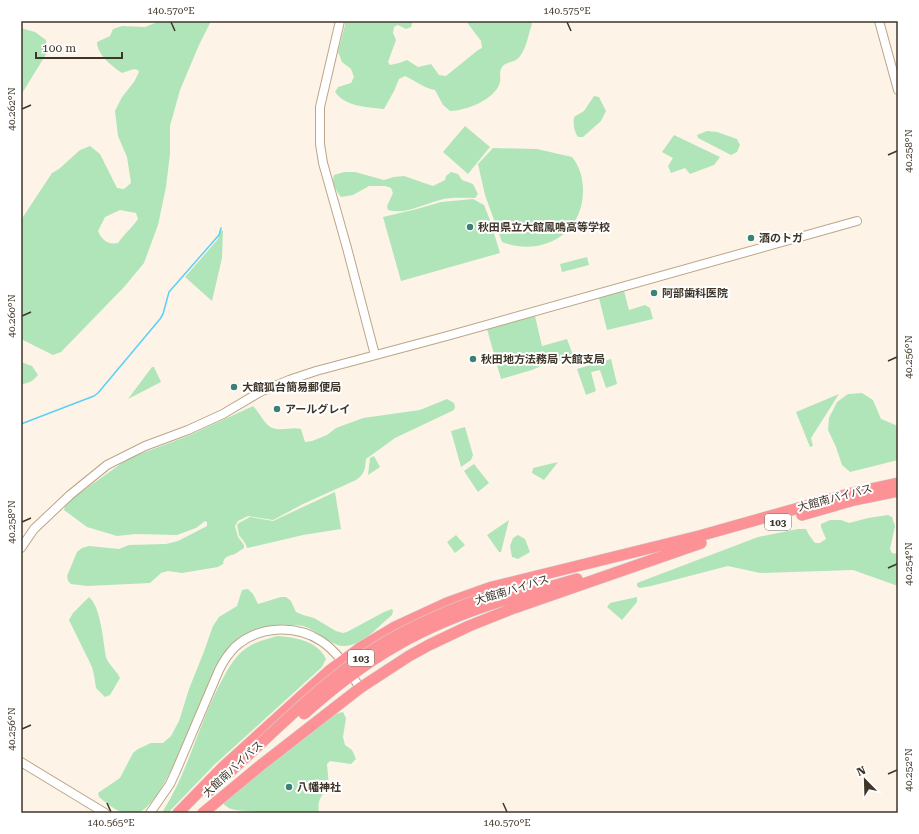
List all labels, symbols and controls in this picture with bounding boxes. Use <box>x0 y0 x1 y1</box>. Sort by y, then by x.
text: 140.570°E <box>147 5 195 16</box>
text: 140.575°E <box>543 5 591 16</box>
scale bar <box>36 34 122 60</box>
text: 100 m <box>42 41 76 55</box>
text: 40.262°N <box>6 87 17 131</box>
text: 40.258°N <box>903 129 914 173</box>
place label: 秋田県立大館鳳鳴高等学校 <box>478 221 610 234</box>
marker: 秋田県立大館鳳鳴高等学校 <box>465 222 475 232</box>
place label: 酒のトガ <box>759 232 803 245</box>
marker: 酒のトガ <box>746 233 756 243</box>
place label: 阿部歯科医院 <box>662 287 728 300</box>
marker: 阿部歯科医院 <box>649 288 659 298</box>
text: 40.260°N <box>6 294 17 338</box>
text: 40.256°N <box>903 335 914 379</box>
place label: 秋田地方法務局 大館支局 <box>481 353 605 366</box>
marker: 秋田地方法務局 大館支局 <box>468 354 478 364</box>
place label: 大館狐台簡易郵便局 <box>242 381 341 394</box>
marker: 大館狐台簡易郵便局 <box>229 382 239 392</box>
place label: アールグレイ <box>285 403 350 416</box>
marker: アールグレイ <box>272 404 282 414</box>
street label: 大館南バイパス <box>796 482 874 514</box>
text: 40.258°N <box>6 500 17 544</box>
road number: 103 <box>765 514 791 530</box>
text: 40.254°N <box>903 542 914 586</box>
street label: 大館南バイパス <box>473 573 551 607</box>
road number: 103 <box>348 650 374 666</box>
text: 40.256°N <box>6 707 17 751</box>
street label: 大館南バイパス <box>200 738 266 800</box>
text: 40.252°N <box>903 748 914 792</box>
north arrow <box>845 760 885 800</box>
text: N <box>855 763 868 779</box>
place label: 八幡神社 <box>297 781 341 794</box>
marker: 八幡神社 <box>284 782 294 792</box>
text: 140.565°E <box>87 817 135 828</box>
text: 140.570°E <box>483 817 531 828</box>

